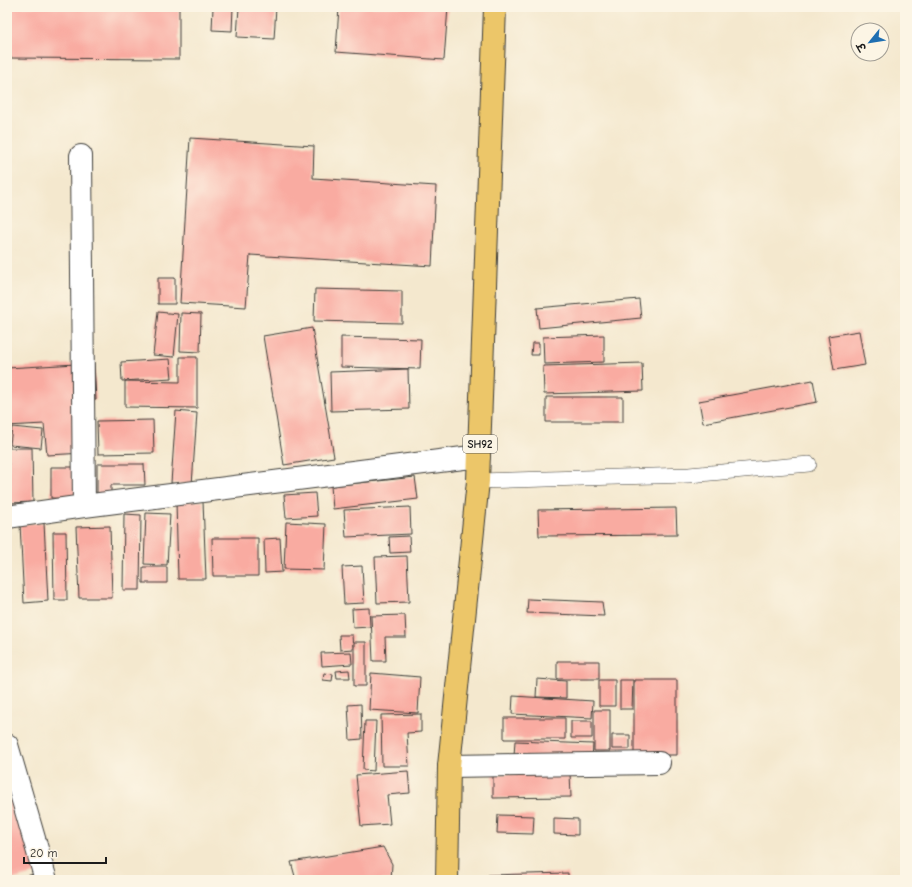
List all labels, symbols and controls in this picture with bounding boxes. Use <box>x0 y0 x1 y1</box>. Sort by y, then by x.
north arrow <box>850 22 890 62</box>
text: उ <box>853 39 870 54</box>
road number: SH92 <box>463 435 497 453</box>
scale bar <box>24 839 106 865</box>
text: 20 m <box>30 846 58 860</box>

